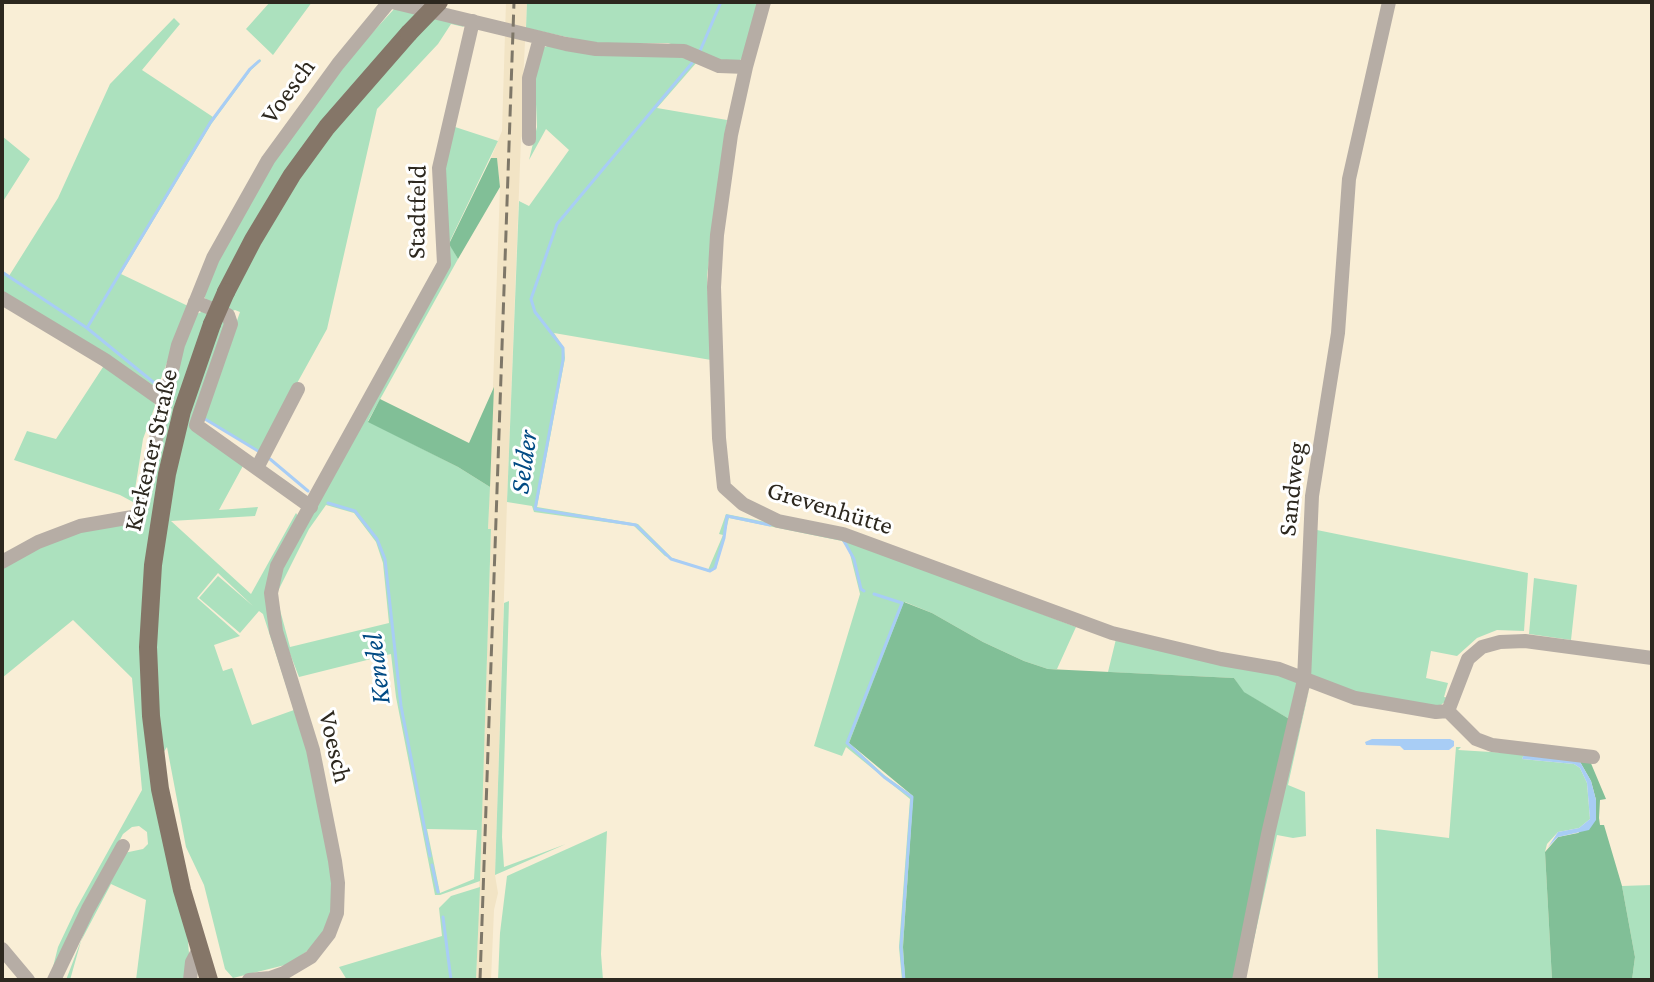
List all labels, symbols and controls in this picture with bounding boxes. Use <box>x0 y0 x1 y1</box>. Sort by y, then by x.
street label: Voesch <box>254 52 322 130</box>
street label: Stadtfeld <box>401 164 433 260</box>
street label: Kerkener Straße <box>117 366 185 534</box>
water label: Selder <box>503 428 545 496</box>
street label: Sandweg <box>1272 440 1312 538</box>
street label: Grevenhütte <box>763 474 897 542</box>
water label: Kendel <box>356 632 398 706</box>
street label: Voesch <box>312 708 358 786</box>

